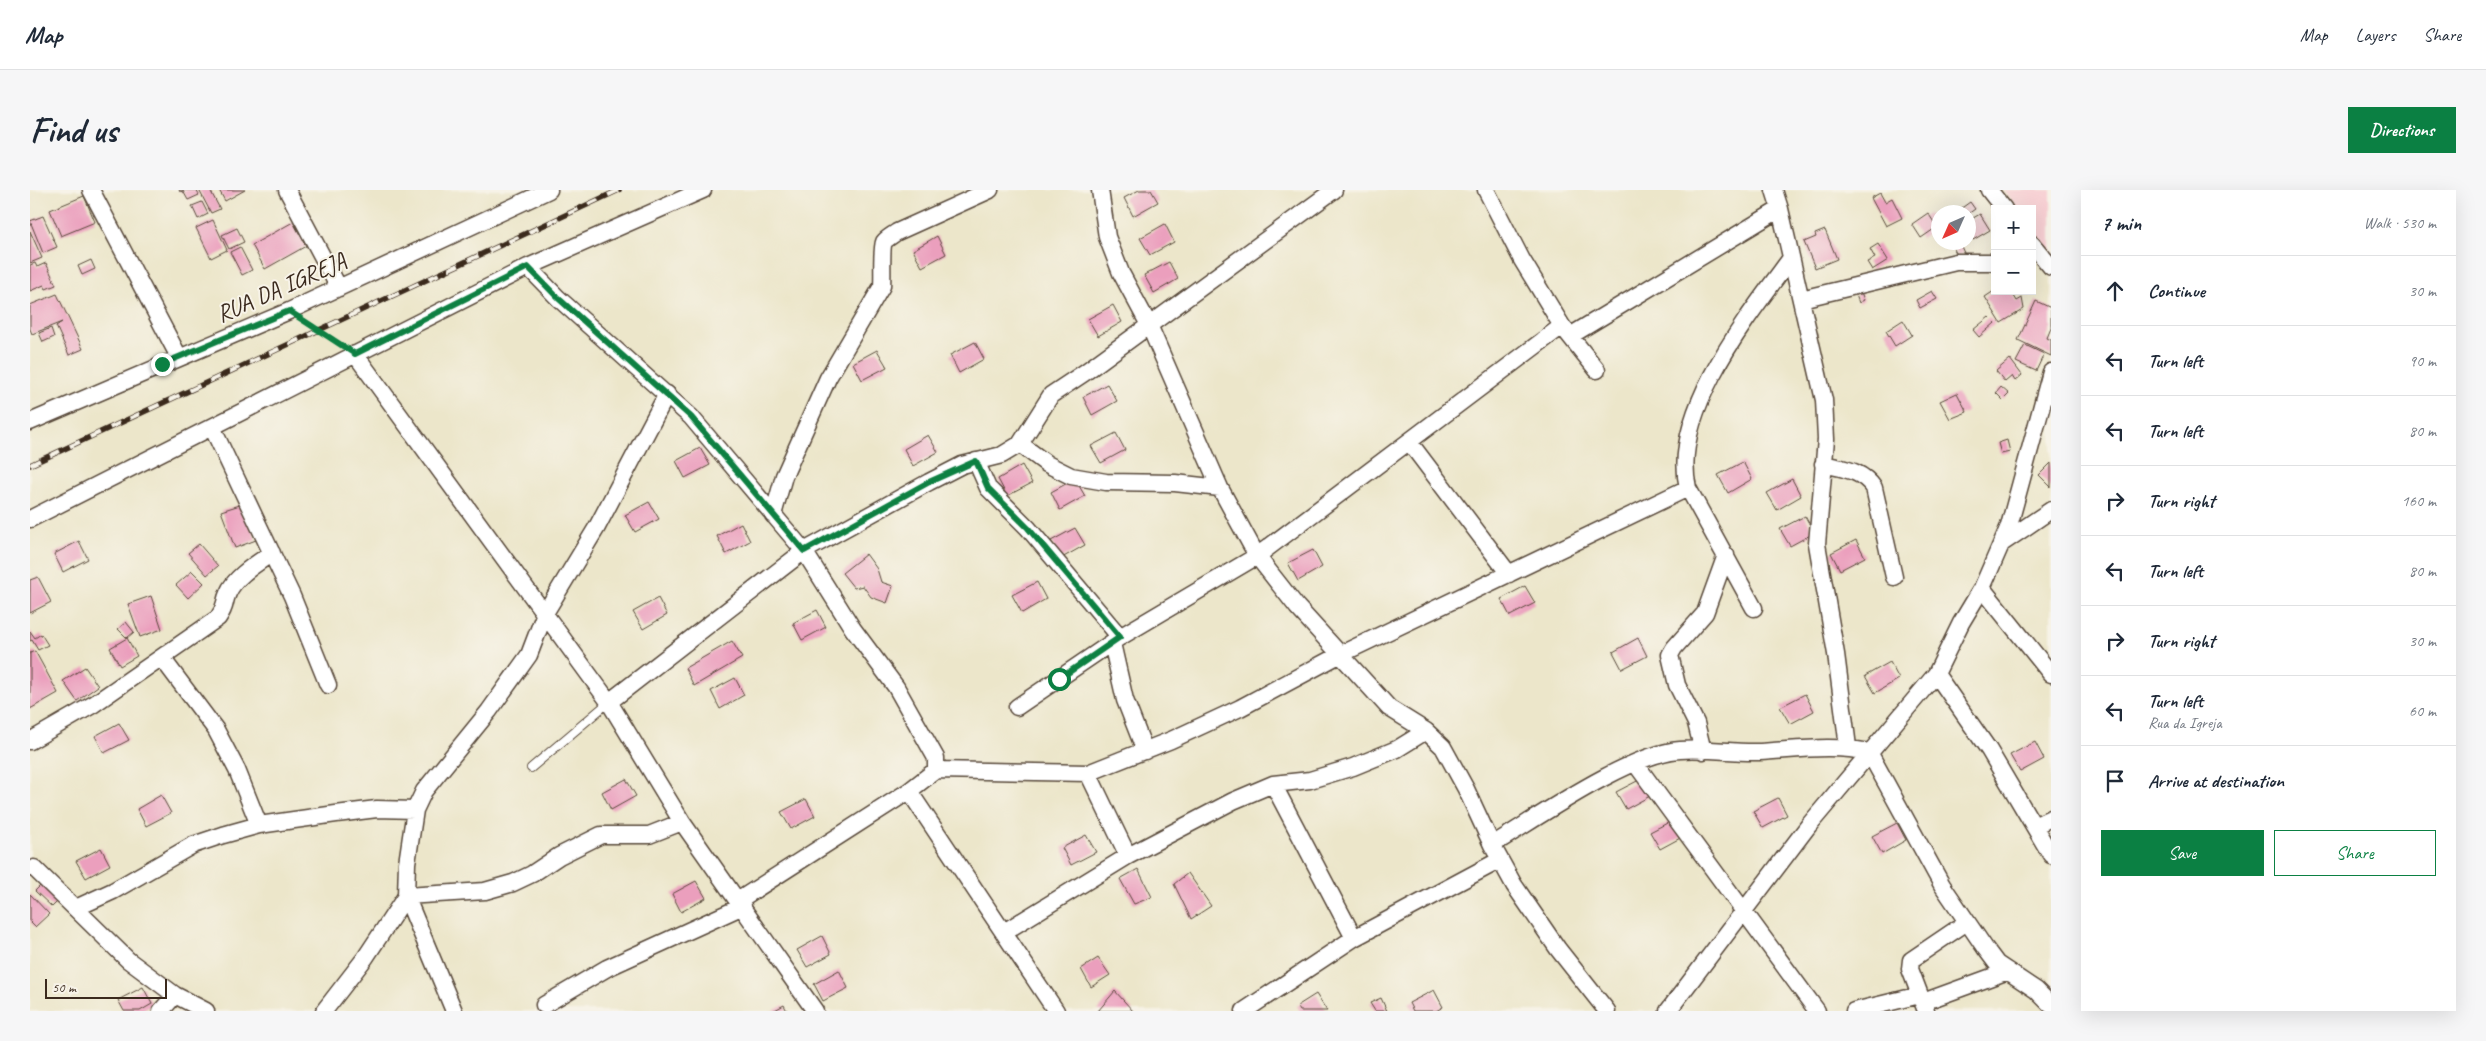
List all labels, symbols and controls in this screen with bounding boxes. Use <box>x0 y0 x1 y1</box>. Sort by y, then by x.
text: Map <box>25 20 62 50</box>
text: Map <box>2300 24 2328 46</box>
text: Layers <box>2356 24 2395 46</box>
text: Share <box>2423 24 2461 46</box>
button: Directions <box>2348 107 2456 153</box>
text: Find us <box>30 108 117 153</box>
north arrow <box>1931 205 1976 250</box>
map controls <box>1991 205 2036 295</box>
button: + <box>1991 205 2036 250</box>
text: 7 min <box>2101 210 2141 236</box>
text: Walk · 530 m <box>2364 213 2436 233</box>
street label: RUA DA IGREJA <box>211 245 351 329</box>
button: − <box>1991 250 2036 295</box>
icon: ahead <box>2101 277 2129 305</box>
text: Continue <box>2148 279 2205 303</box>
text: 30 m <box>2409 281 2436 301</box>
icon: left <box>2101 347 2129 375</box>
text: Turn left <box>2148 349 2203 373</box>
text: 90 m <box>2409 351 2436 371</box>
route end <box>151 353 174 376</box>
icon: left <box>2101 417 2129 445</box>
text: Turn left <box>2148 419 2203 443</box>
text: 80 m <box>2409 421 2436 441</box>
icon: right <box>2101 487 2129 515</box>
text: Turn right <box>2148 489 2215 513</box>
text: 160 m <box>2402 491 2436 511</box>
icon: left <box>2101 557 2129 585</box>
text: Turn left <box>2148 559 2203 583</box>
text: 80 m <box>2409 561 2436 581</box>
icon: right <box>2101 627 2129 655</box>
text: Turn right <box>2148 629 2215 653</box>
text: 30 m <box>2409 631 2436 651</box>
route start <box>1048 668 1071 691</box>
text: Turn left <box>2148 689 2203 713</box>
icon: left <box>2101 697 2129 725</box>
text: 60 m <box>2409 701 2436 721</box>
text: Rua da Igreja <box>2148 713 2222 733</box>
icon: arrive <box>2101 767 2129 795</box>
text: Arrive at destination <box>2148 769 2284 793</box>
button: Save <box>2101 830 2264 876</box>
button: Share <box>2274 830 2436 876</box>
scale bar <box>45 976 168 999</box>
text: 50 m <box>52 979 76 996</box>

